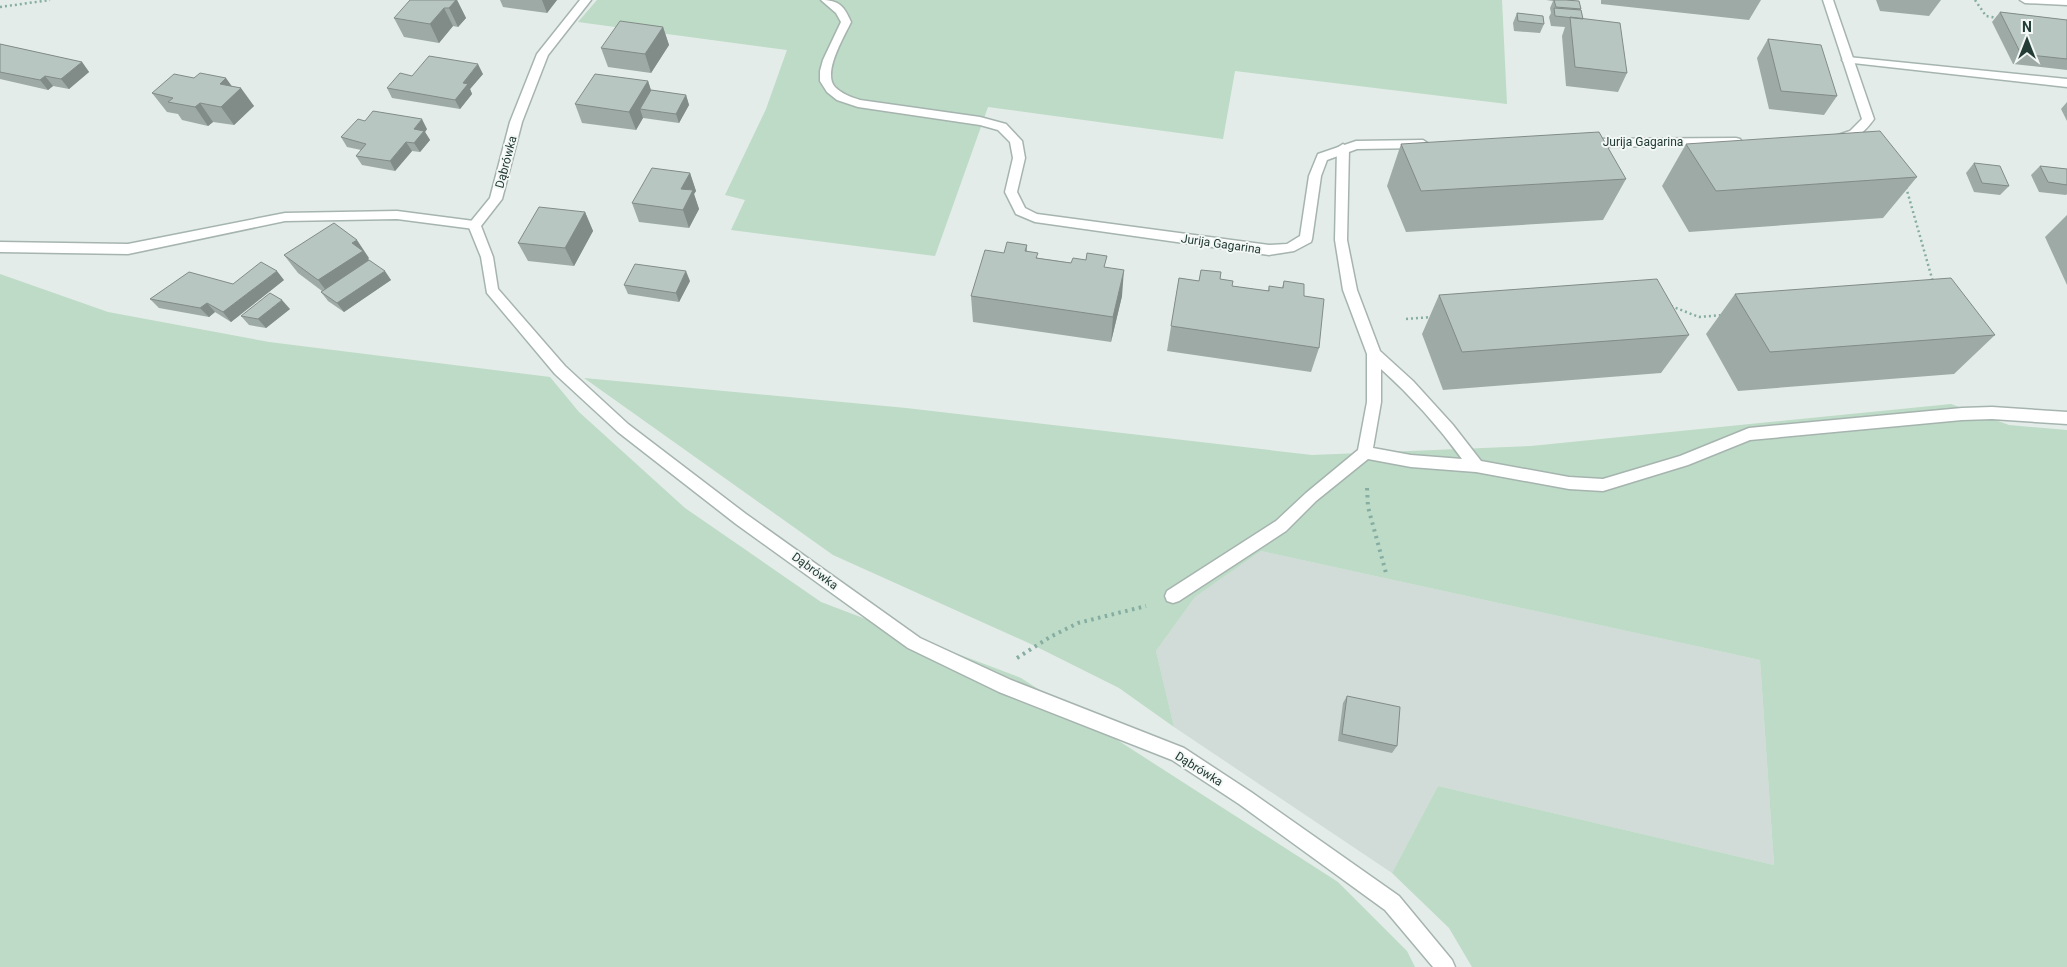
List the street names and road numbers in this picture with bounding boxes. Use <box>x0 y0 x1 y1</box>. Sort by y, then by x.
street label: Dąbrówka <box>492 134 520 190</box>
street label: Jurija Gagarina <box>1603 135 1683 149</box>
street label: Jurija Gagarina <box>1180 231 1262 257</box>
street label: Dąbrówka <box>789 550 841 592</box>
street label: Dąbrówka <box>1173 749 1225 789</box>

